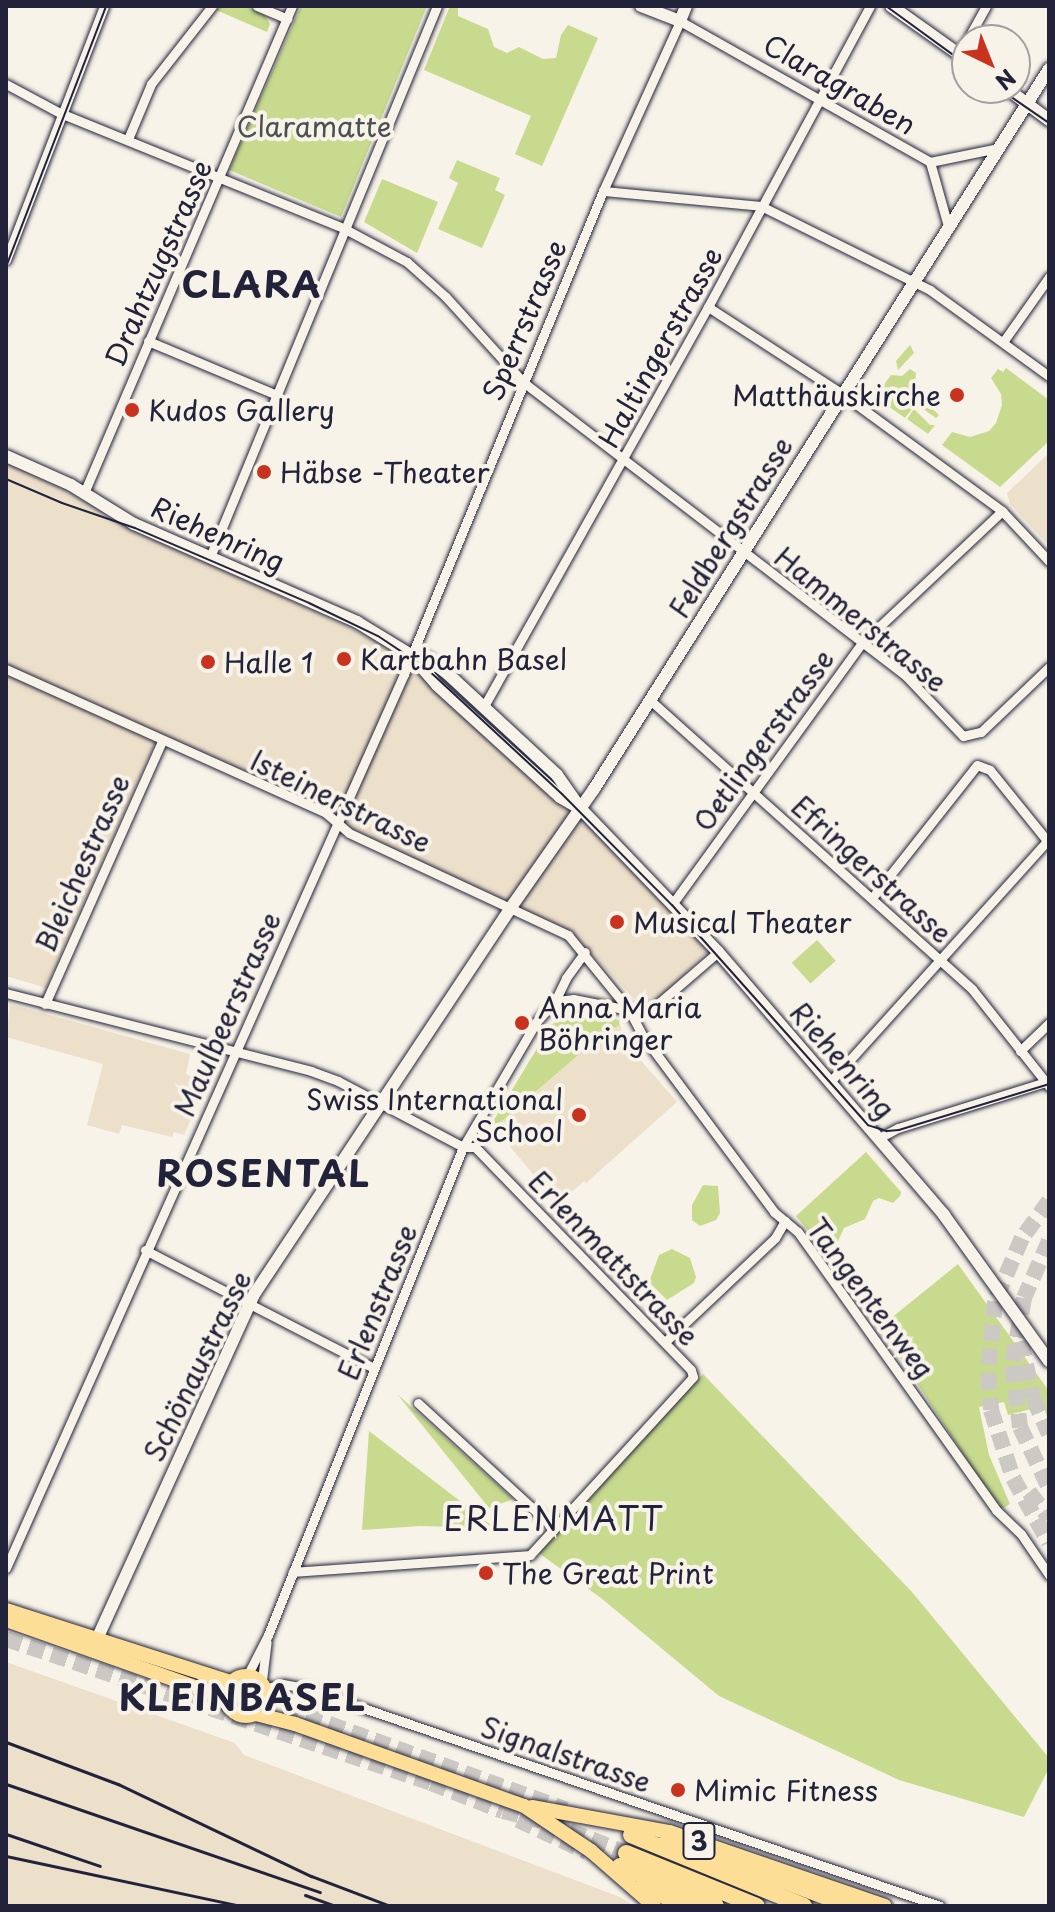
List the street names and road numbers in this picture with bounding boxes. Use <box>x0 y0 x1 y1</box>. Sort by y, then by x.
street label: Claragraben <box>758 27 922 141</box>
street label: Drahtzugstrasse <box>97 155 219 371</box>
street label: Sperrstrasse <box>475 235 573 405</box>
street label: Haltingerstrasse <box>591 241 729 453</box>
street label: Feldbergstrasse <box>661 431 799 623</box>
street label: Riehenring <box>146 490 290 578</box>
street label: Hammerstrasse <box>768 539 954 699</box>
street label: Oetlingerstrasse <box>686 643 840 837</box>
street label: Isteinerstrasse <box>245 743 437 859</box>
street label: Bleichestrasse <box>28 769 136 957</box>
street label: Efringerstrasse <box>785 788 959 950</box>
street label: Maulbeerstrasse <box>167 907 287 1121</box>
street label: Riehenring <box>784 995 902 1125</box>
street label: Erlenmattstrasse <box>522 1164 706 1352</box>
street label: Tangentenweg <box>800 1211 942 1385</box>
street label: Erlenstrasse <box>331 1219 423 1385</box>
street label: Schönaustrasse <box>136 1265 258 1467</box>
street label: Signalstrasse <box>477 1709 655 1799</box>
road number: 3 <box>681 1819 717 1863</box>

